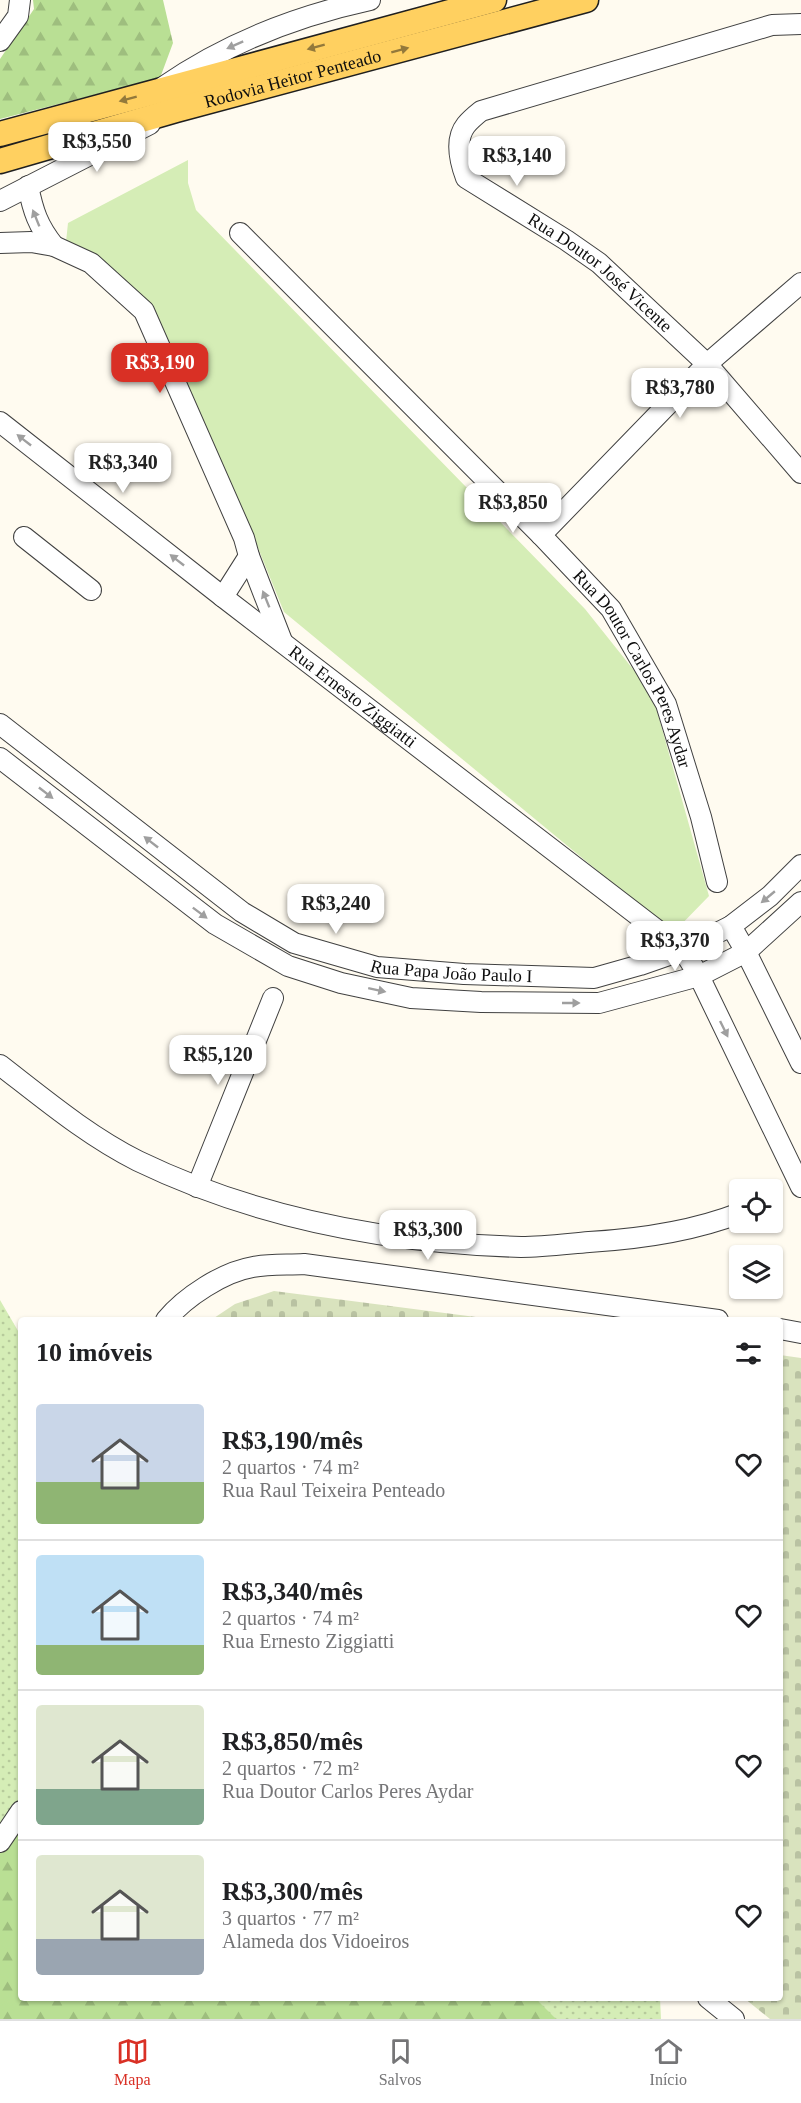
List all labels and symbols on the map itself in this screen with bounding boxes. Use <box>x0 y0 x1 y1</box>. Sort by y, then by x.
one-way arrow <box>226 41 243 50</box>
one-way arrow <box>307 43 325 53</box>
street label: Rodovia Heitor Penteado <box>202 45 383 112</box>
one-way arrow <box>392 45 410 54</box>
one-way arrow <box>119 95 137 104</box>
pin: R$3,550 <box>42 122 152 173</box>
pin: R$3,140 <box>462 136 572 187</box>
one-way arrow <box>31 209 41 227</box>
street label: Rua Doutor José Vicente <box>524 209 676 336</box>
pin: R$3,190 <box>105 343 215 394</box>
pin: R$3,780 <box>625 368 735 419</box>
one-way arrow <box>16 435 31 447</box>
pin: R$3,340 <box>68 443 178 494</box>
pin: R$3,850 <box>458 483 568 534</box>
one-way arrow <box>169 554 185 567</box>
street label: Rua Doutor Carlos Peres Aydar <box>569 565 695 770</box>
one-way arrow <box>261 590 270 608</box>
street label: Rua Ernesto Ziggiatti <box>285 641 420 752</box>
one-way arrow <box>38 787 54 800</box>
one-way arrow <box>144 836 159 848</box>
pin: R$3,240 <box>281 884 391 935</box>
one-way arrow <box>760 891 776 904</box>
one-way arrow <box>193 906 208 918</box>
pin: R$3,370 <box>620 921 730 972</box>
street label: Rua Papa João Paulo I <box>368 956 533 986</box>
one-way arrow <box>368 986 387 995</box>
one-way arrow <box>562 998 581 1008</box>
one-way arrow <box>719 1020 729 1038</box>
pin: R$5,120 <box>163 1035 273 1086</box>
pin: R$3,300 <box>373 1210 483 1261</box>

